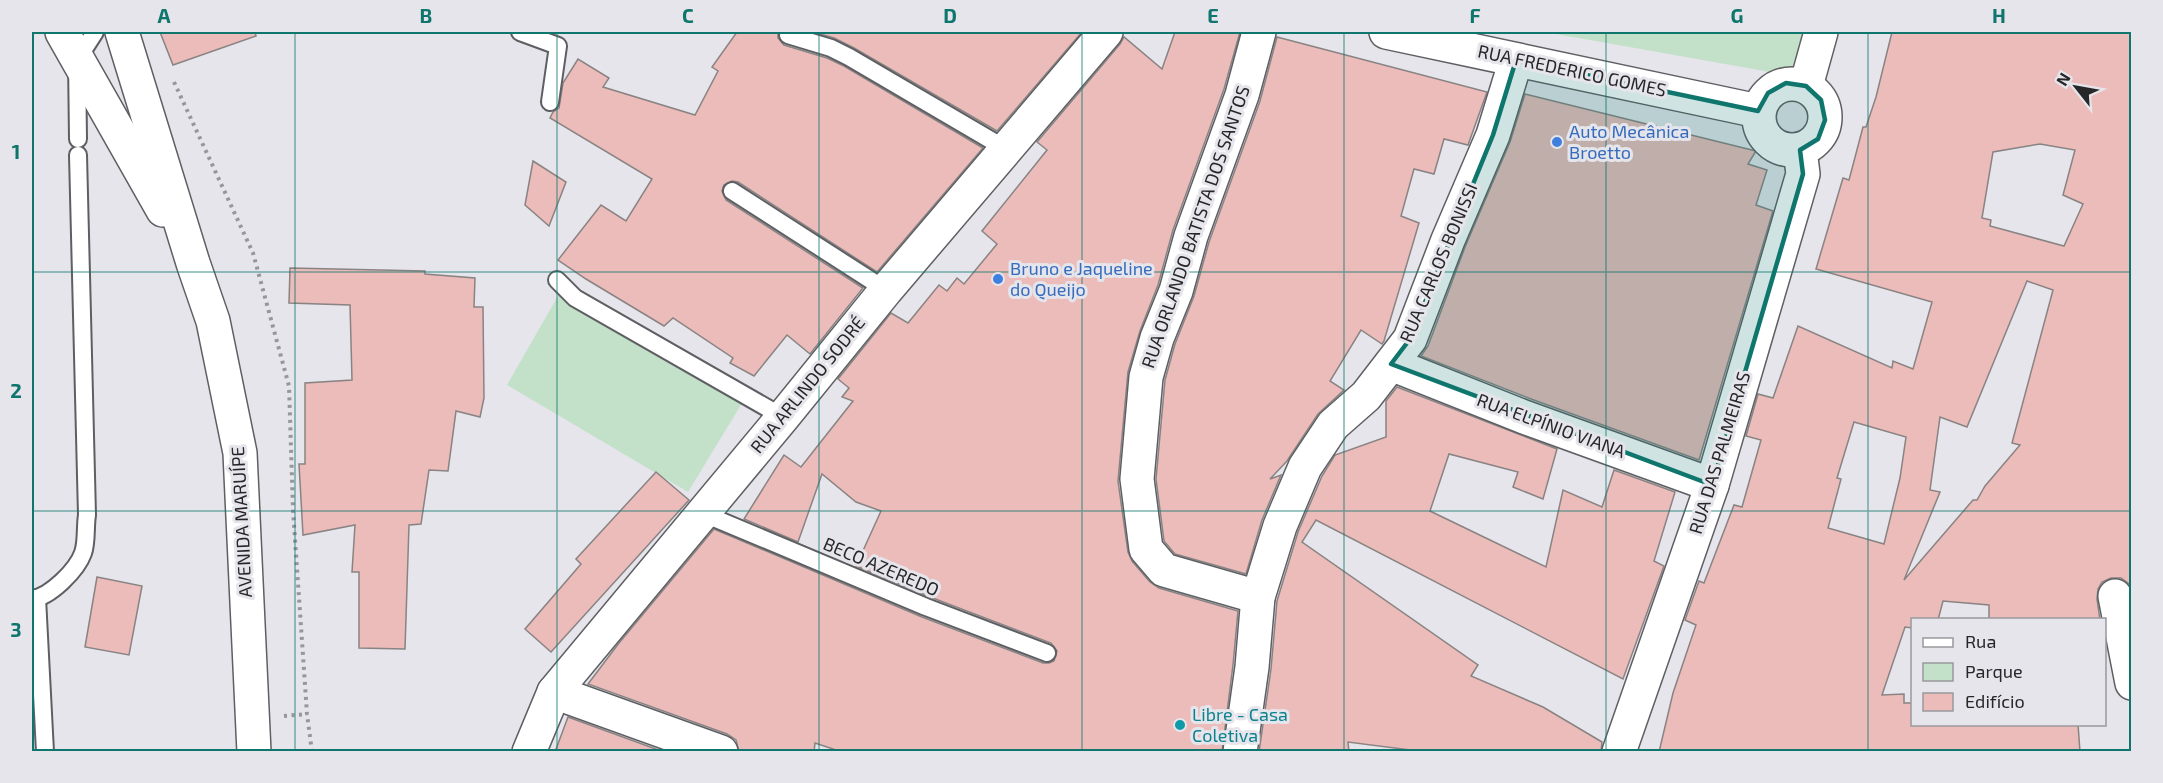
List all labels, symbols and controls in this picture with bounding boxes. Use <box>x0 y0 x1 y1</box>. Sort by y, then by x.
text: A <box>157 3 171 27</box>
text: B <box>420 3 432 27</box>
text: C <box>682 3 694 27</box>
text: D <box>943 3 957 27</box>
text: E <box>1207 3 1219 27</box>
text: F <box>1469 3 1481 27</box>
text: G <box>1731 3 1743 27</box>
text: H <box>1992 3 2006 27</box>
street label: RUA FREDERICO GOMES <box>1476 39 1668 101</box>
north arrow <box>2046 57 2106 117</box>
text: N <box>2052 69 2074 89</box>
street label: RUA ORLANDO BATISTA DOS SANTOS <box>1136 83 1254 371</box>
place label: Auto Mecânica Broetto <box>1569 120 1689 163</box>
marker: Auto Mecânica Broetto <box>1550 135 1564 149</box>
text: 1 <box>12 139 20 163</box>
street label: RUA CARLOS BONISSI <box>1395 180 1482 346</box>
place label: Bruno e Jaqueline do Queijo <box>1010 257 1153 300</box>
marker: Bruno e Jaqueline do Queijo <box>991 272 1005 286</box>
street label: RUA ARLINDO SODRÉ <box>745 312 869 457</box>
street label: RUA DAS PALMEIRAS <box>1684 369 1754 536</box>
text: 2 <box>10 378 22 402</box>
street label: RUA ELPÍNIO VIANA <box>1474 388 1629 462</box>
street label: AVENIDA MARUÍPE <box>226 446 256 598</box>
street label: BECO AZEREDO <box>820 532 943 600</box>
text: 3 <box>10 617 22 641</box>
legend <box>1911 618 2106 726</box>
text: Rua <box>1965 630 1996 652</box>
text: Parque <box>1965 660 2023 682</box>
text: Edifício <box>1965 690 2025 712</box>
place label: Libre - Casa Coletiva <box>1192 703 1288 746</box>
marker: Libre - Casa Coletiva <box>1173 718 1187 732</box>

